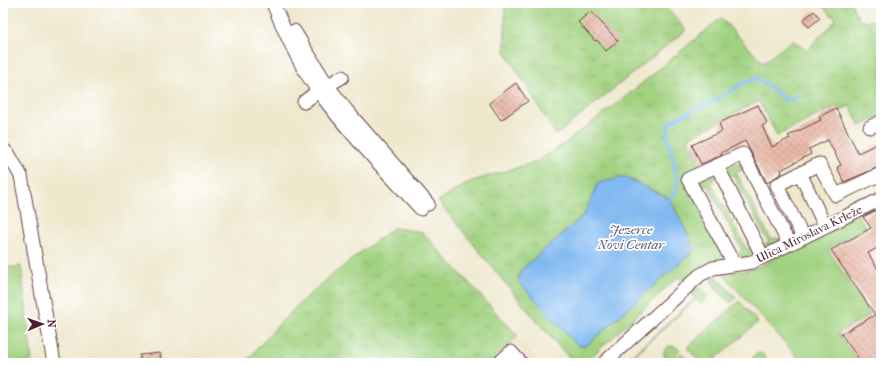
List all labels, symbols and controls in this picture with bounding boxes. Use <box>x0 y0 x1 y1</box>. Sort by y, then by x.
street label: Ulica Miroslava Krleže <box>754 202 864 266</box>
water label: Jezerce Novi Centar <box>597 222 665 252</box>
north arrow <box>22 304 62 344</box>
text: N <box>45 319 58 329</box>

